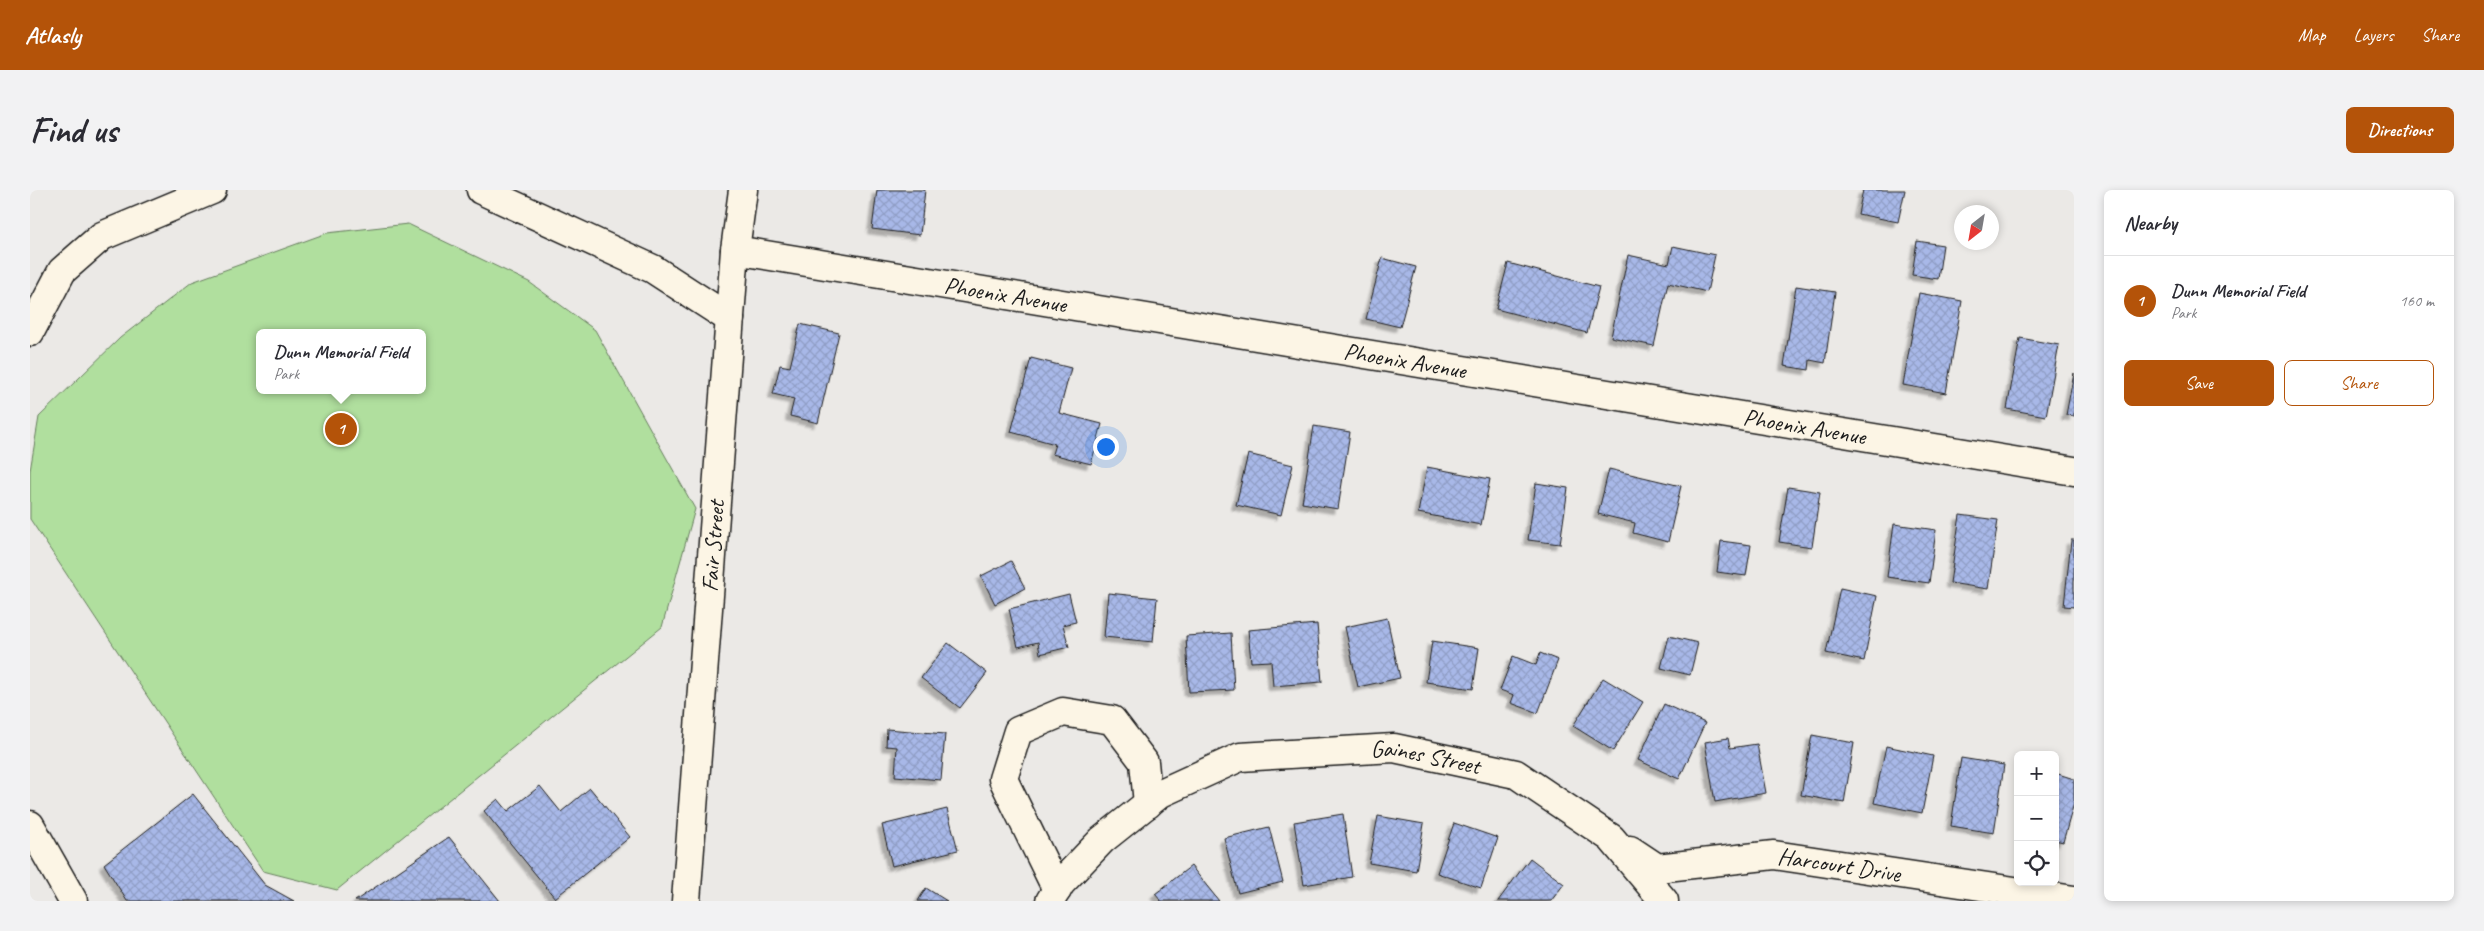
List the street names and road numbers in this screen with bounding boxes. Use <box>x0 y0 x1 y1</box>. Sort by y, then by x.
street label: Phoenix Avenue <box>942 270 1071 320</box>
street label: Phoenix Avenue <box>1342 336 1470 386</box>
street label: Phoenix Avenue <box>1741 402 1870 452</box>
street label: Fair Street <box>694 497 731 593</box>
street label: Gaines Street <box>1370 733 1485 781</box>
street label: Harcourt Drive <box>1776 841 1905 889</box>

